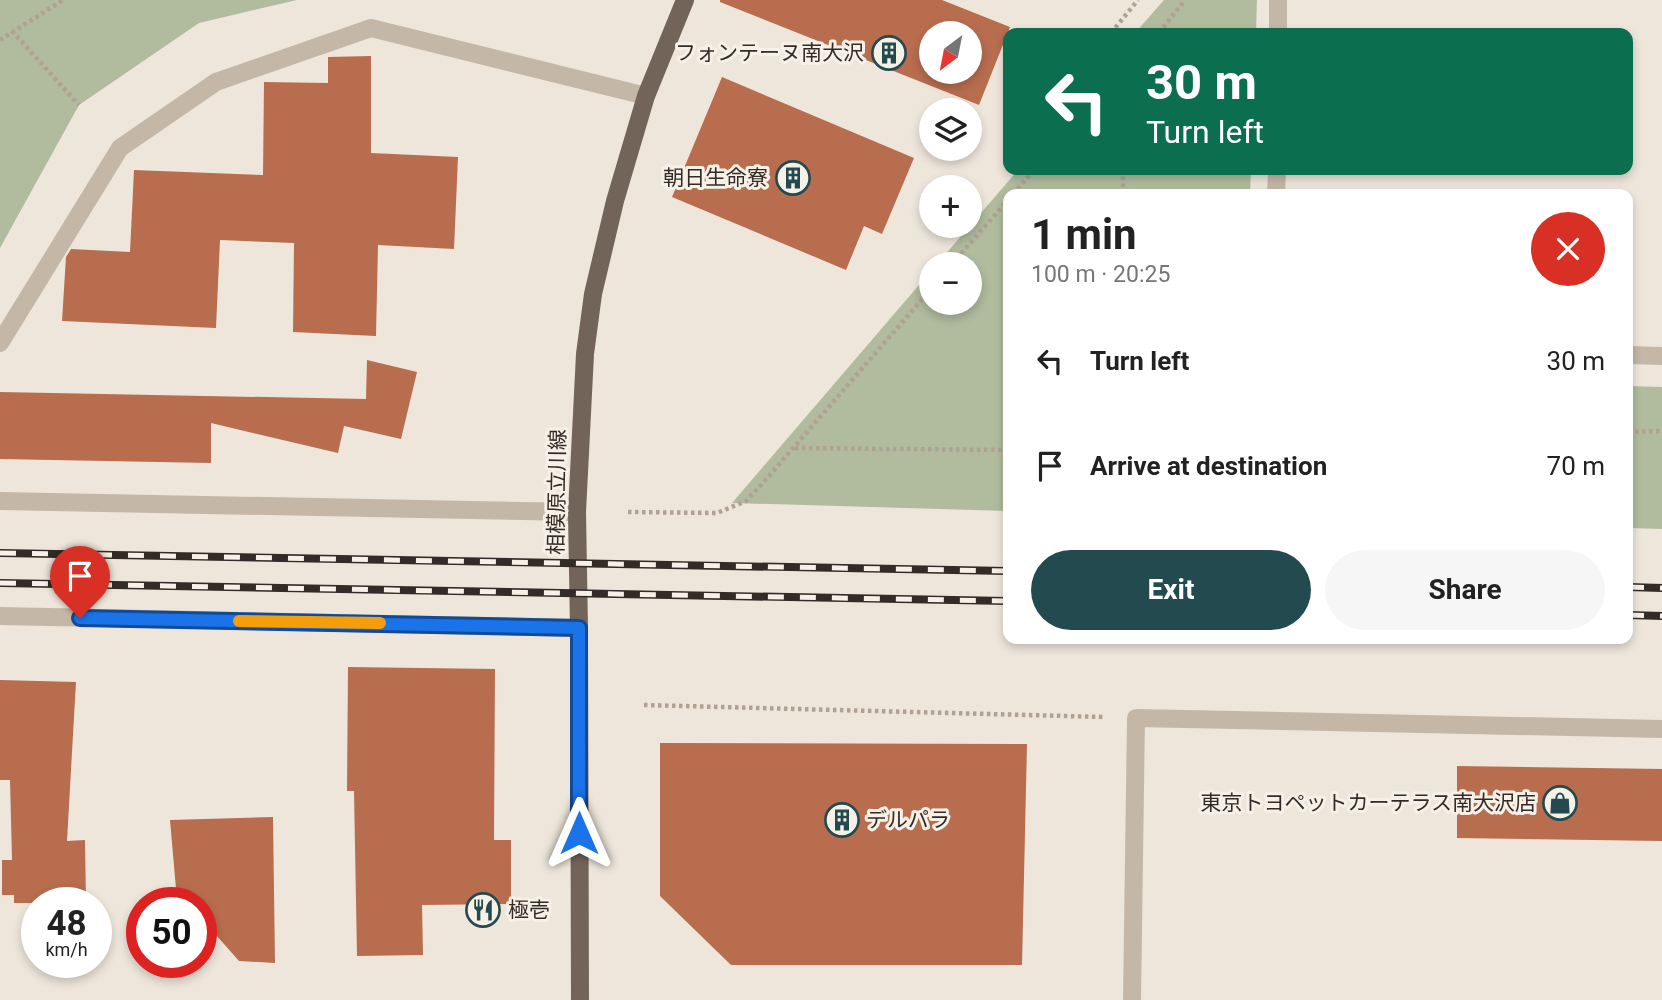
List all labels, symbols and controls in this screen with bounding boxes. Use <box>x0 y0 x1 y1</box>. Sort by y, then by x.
north arrow <box>919 21 982 84</box>
map controls <box>919 21 982 315</box>
building icon: フォンテーヌ南大沢 <box>870 34 908 72</box>
place label: フォンテーヌ南大沢 <box>675 41 864 65</box>
text: 30 m <box>1146 54 1257 111</box>
icon: left <box>1031 56 1122 147</box>
button: layers <box>919 98 982 161</box>
text: Turn left <box>1146 113 1264 151</box>
building icon: 朝日生命寮 <box>774 159 812 197</box>
place label: 朝日生命寮 <box>663 166 768 190</box>
button: + <box>919 175 982 238</box>
text: 1 min <box>1031 210 1137 259</box>
button: close <box>1531 212 1605 286</box>
button: − <box>919 252 982 315</box>
text: 100 m · 20:25 <box>1031 261 1170 288</box>
icon: left <box>1031 342 1069 380</box>
text: Turn left <box>1090 346 1189 376</box>
text: 30 m <box>1547 346 1605 376</box>
street label: 相模原立川線 <box>544 429 570 555</box>
icon: arrive <box>1031 447 1069 485</box>
text: Arrive at destination <box>1090 451 1327 481</box>
text: 70 m <box>1547 451 1605 481</box>
pin <box>50 546 110 618</box>
button: Exit <box>1031 550 1311 630</box>
button: Share <box>1325 550 1605 630</box>
icon: arrive <box>61 557 99 595</box>
shop icon: 東京トヨペットカーテラス南大沢店 <box>1541 784 1579 822</box>
place label: 東京トヨペットカーテラス南大沢店 <box>1200 791 1536 815</box>
position arrow <box>542 796 616 870</box>
building icon: デルパラ <box>823 801 861 839</box>
place label: デルパラ <box>866 808 950 832</box>
speed limit sign: 50 <box>126 887 217 978</box>
restaurant icon: 極壱 <box>464 891 502 929</box>
place label: 極壱 <box>508 898 550 922</box>
text: 48 <box>46 903 87 944</box>
text: km/h <box>45 939 88 960</box>

